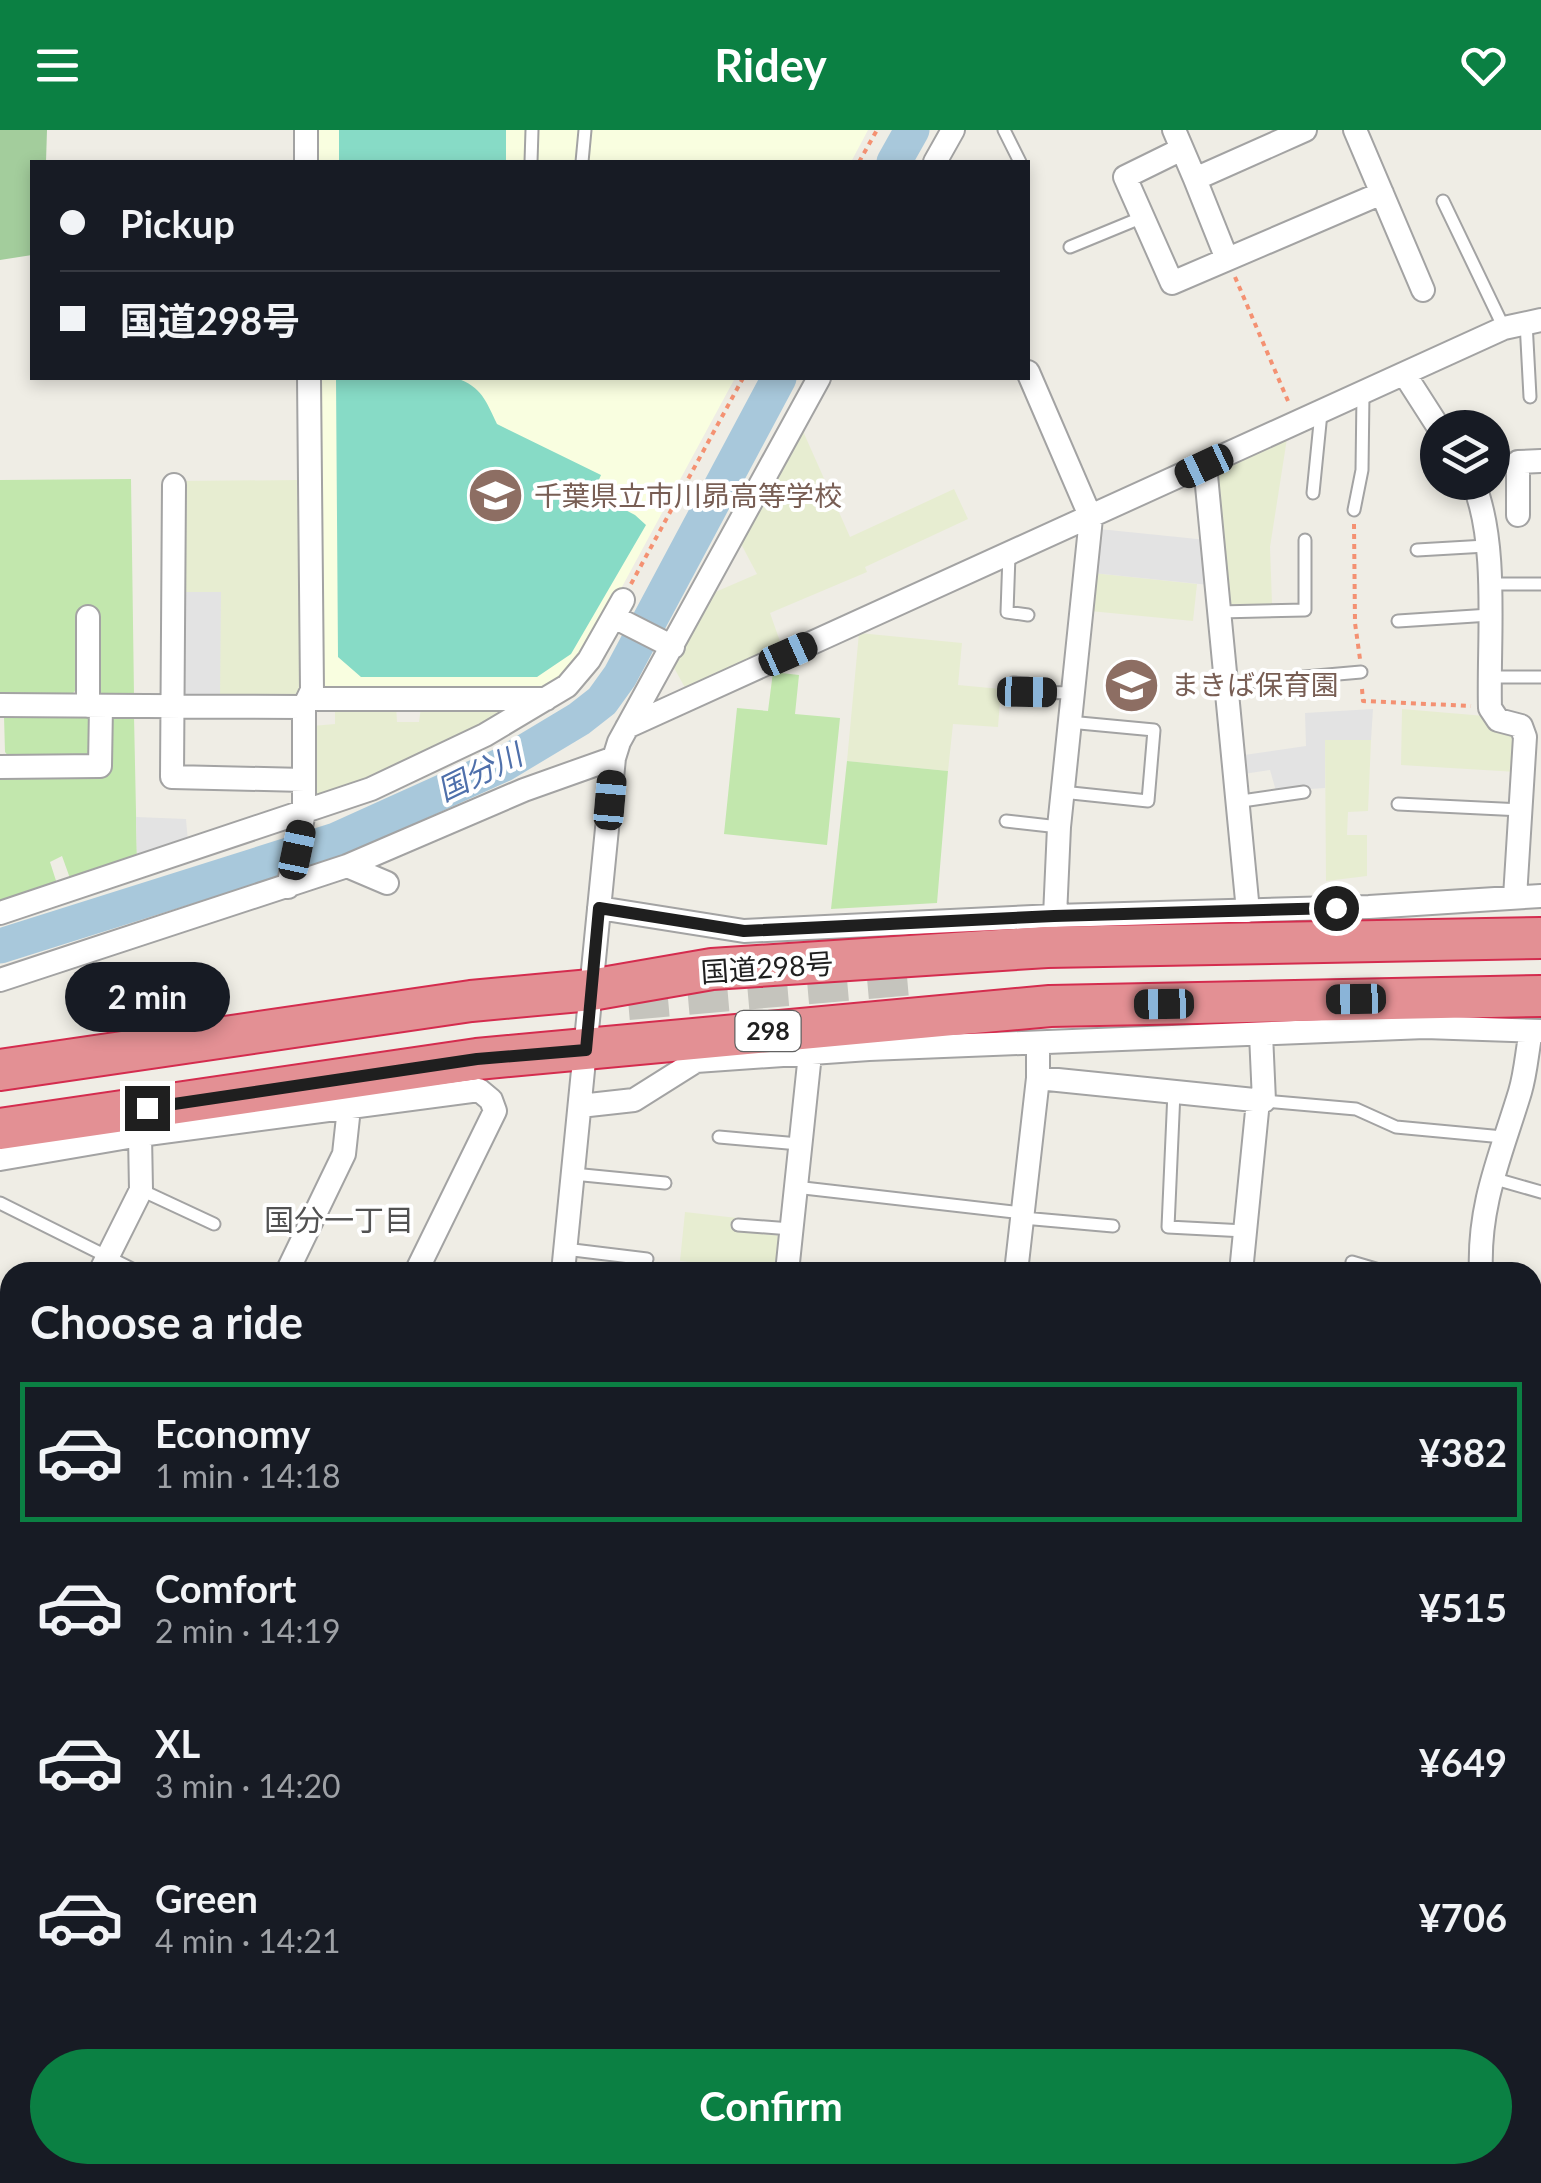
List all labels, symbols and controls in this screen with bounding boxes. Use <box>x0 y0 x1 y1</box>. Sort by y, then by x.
icon: menu <box>30 38 85 93</box>
text: Ridey <box>714 38 827 92</box>
icon: heart <box>1456 38 1511 93</box>
text: Pickup <box>120 200 235 246</box>
text: 国道298号 <box>120 297 300 343</box>
map controls <box>1420 410 1510 500</box>
button: layers <box>1420 410 1510 500</box>
car <box>1170 440 1238 492</box>
school or university icon: 千葉県立市川昴高等学校 <box>465 466 525 526</box>
place label: 千葉県立市川昴高等学校 <box>534 478 842 512</box>
car <box>754 628 822 680</box>
school or university icon: まきば保育園 <box>1102 655 1162 715</box>
place label: まきば保育園 <box>1171 667 1339 701</box>
car <box>997 676 1057 708</box>
water label: 国分川 <box>431 734 530 807</box>
car <box>592 769 628 831</box>
car <box>276 818 318 882</box>
route start <box>1314 886 1359 931</box>
street label: 国道298号 <box>700 945 834 989</box>
callout: 2 min <box>64 963 230 1033</box>
text: 2 min <box>108 977 187 1016</box>
car <box>1326 983 1386 1015</box>
car <box>1134 988 1194 1020</box>
road number: 298 <box>736 1011 800 1051</box>
route end <box>125 1086 170 1131</box>
district label: 国分一丁目 <box>264 1201 414 1237</box>
text: Choose a ride <box>30 1295 303 1349</box>
icon: car <box>35 1407 125 1497</box>
text: Economy <box>155 1410 310 1456</box>
text: ¥382 <box>1419 1429 1507 1475</box>
text: 1 min · 14:18 <box>155 1456 341 1495</box>
icon: car <box>35 1562 125 1652</box>
text: Comfort <box>155 1565 296 1611</box>
text: ¥515 <box>1419 1584 1507 1630</box>
text: 2 min · 14:19 <box>155 1611 341 1650</box>
icon: car <box>35 1717 125 1807</box>
text: XL <box>155 1720 200 1766</box>
text: ¥649 <box>1419 1739 1507 1785</box>
text: 3 min · 14:20 <box>155 1766 341 1805</box>
icon: car <box>35 1872 125 1962</box>
text: Green <box>155 1875 258 1921</box>
text: ¥706 <box>1419 1894 1507 1940</box>
text: 4 min · 14:21 <box>155 1921 341 1960</box>
button: Confirm <box>30 2049 1512 2164</box>

